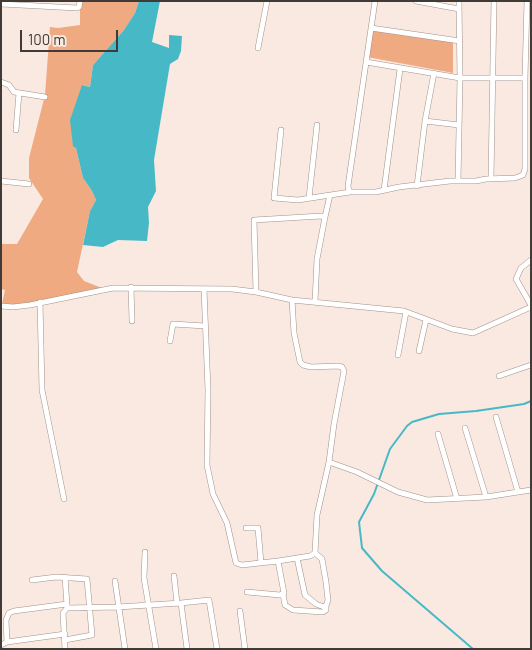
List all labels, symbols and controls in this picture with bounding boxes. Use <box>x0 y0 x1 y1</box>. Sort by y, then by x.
scale bar <box>22 20 120 52</box>
text: 100 m <box>28 30 66 48</box>

